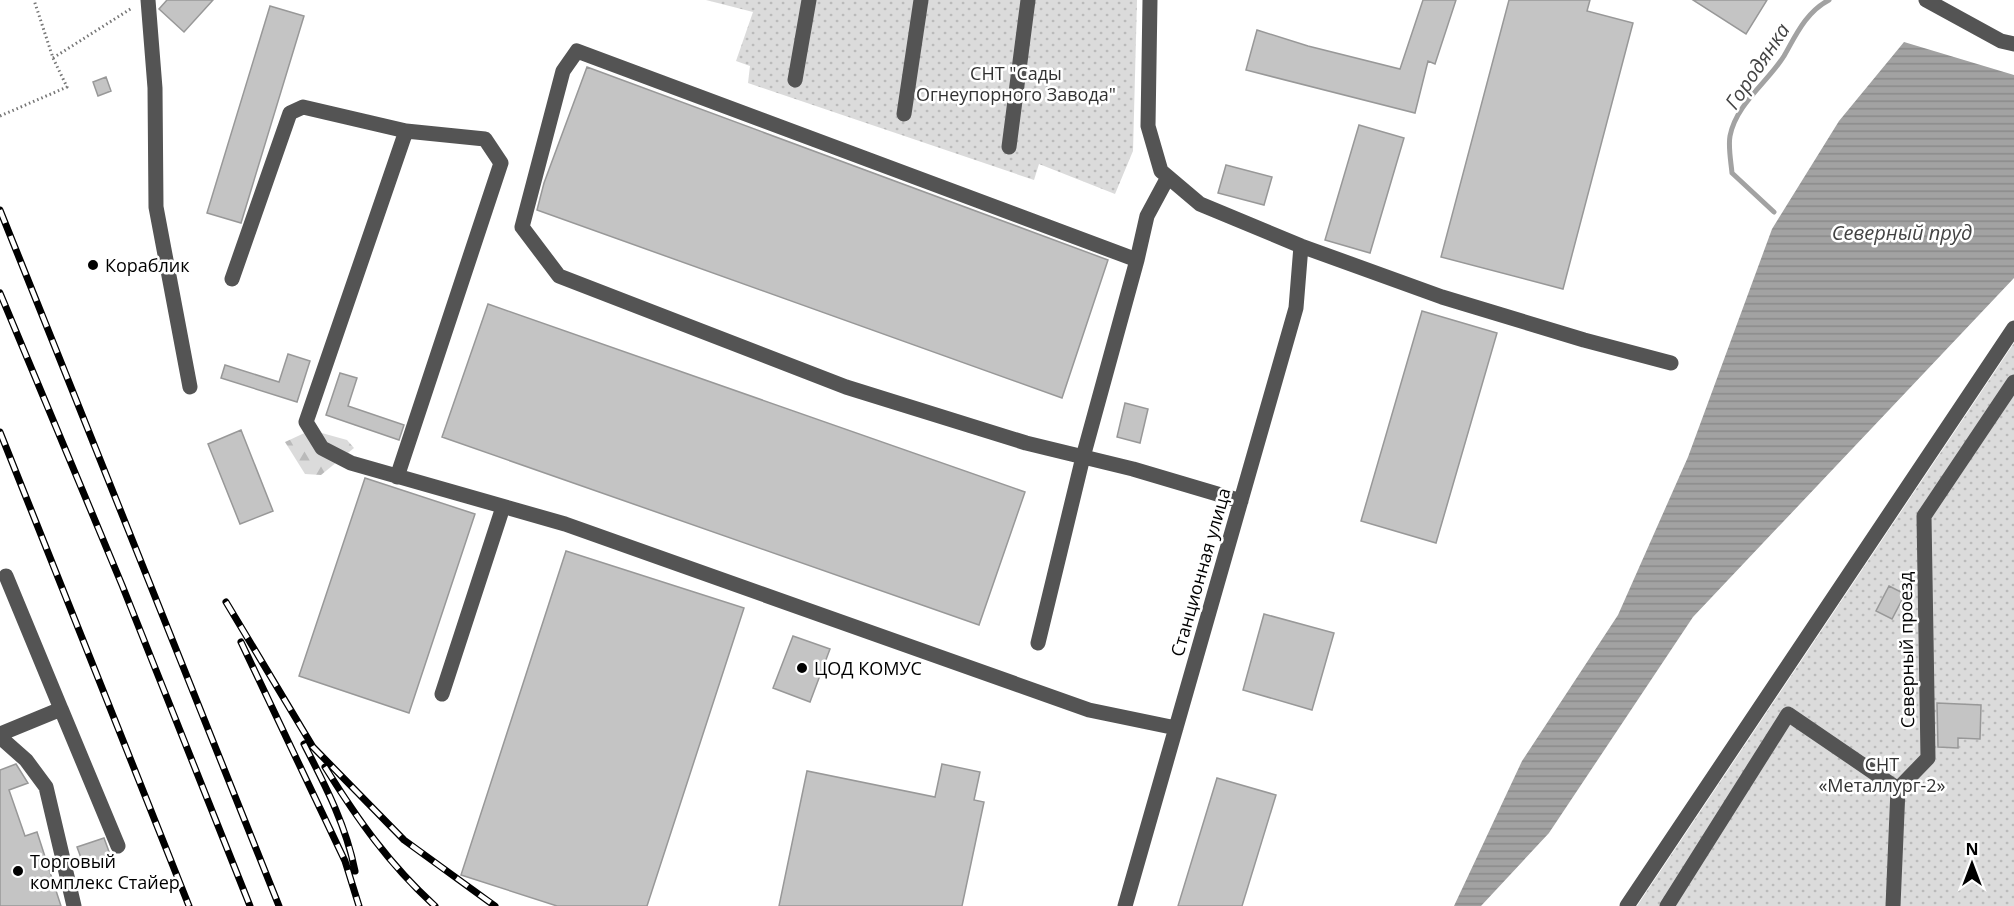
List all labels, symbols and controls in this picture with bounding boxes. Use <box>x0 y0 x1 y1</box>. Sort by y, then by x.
water label: Городянка <box>1718 18 1796 114</box>
park label: СНТ "Сады Огнеупорного Завода" <box>916 61 1116 106</box>
water label: Северный пруд <box>1832 219 1972 246</box>
place label: Кораблик <box>105 253 190 277</box>
marker: Кораблик <box>86 258 100 272</box>
street label: Станционная улица <box>1164 485 1236 659</box>
street label: Северный проезд <box>1893 572 1919 728</box>
place label: ЦОД КОМУС <box>814 656 922 680</box>
marker: ЦОД КОМУС <box>795 661 809 675</box>
park label: СНТ «Металлург-2» <box>1818 752 1946 797</box>
north arrow <box>1942 834 2002 894</box>
text: N <box>1965 838 1979 860</box>
place label: Торговый комплекс Стайер <box>30 849 180 894</box>
marker: Торговый комплекс Стайер <box>11 864 25 878</box>

